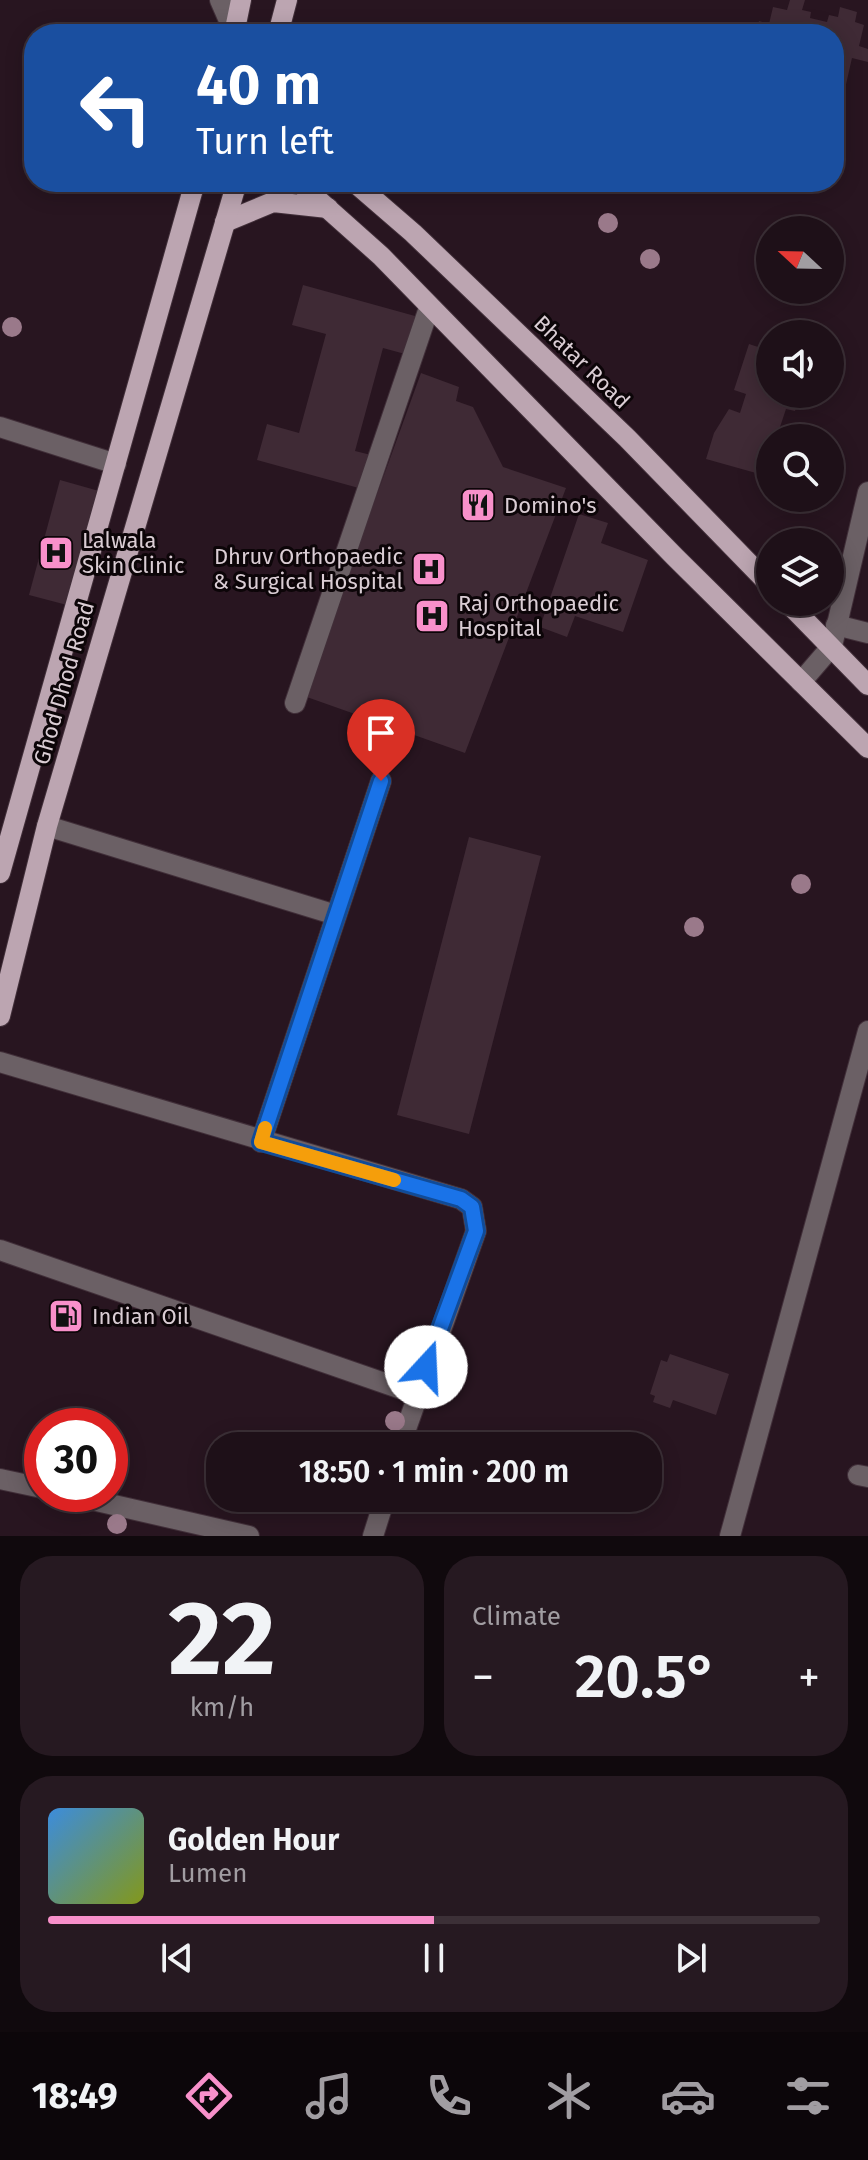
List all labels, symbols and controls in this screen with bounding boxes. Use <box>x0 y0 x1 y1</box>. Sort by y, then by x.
text: 40 m <box>196 52 321 119</box>
icon: left <box>64 56 168 160</box>
text: Turn left <box>196 120 334 164</box>
north arrow <box>756 216 844 304</box>
map controls <box>756 216 844 616</box>
street label: Bhatar Road <box>528 310 636 414</box>
button: sound <box>756 320 844 408</box>
button: search <box>756 424 844 512</box>
restaurant icon: Domino's <box>459 486 497 524</box>
place label: Domino's <box>504 492 596 519</box>
place label: Lalwala Skin Clinic <box>82 527 185 579</box>
button: layers <box>756 528 844 616</box>
hospital icon: Lalwala Skin Clinic <box>37 534 75 572</box>
place label: Dhruv Orthopaedic & Surgical Hospital <box>213 543 403 595</box>
hospital icon: Dhruv Orthopaedic & Surgical Hospital <box>410 550 448 588</box>
place label: Raj Orthopaedic Hospital <box>458 590 619 642</box>
hospital icon: Raj Orthopaedic Hospital <box>413 597 451 635</box>
street label: Ghod Dhod Road <box>28 598 100 768</box>
pin <box>347 699 415 781</box>
icon: arrive <box>359 711 403 755</box>
fuel station icon: Indian Oil <box>47 1297 85 1335</box>
place label: Indian Oil <box>92 1303 189 1330</box>
position arrow <box>384 1325 468 1409</box>
speed limit sign: 30 <box>24 1408 128 1512</box>
text: 18:50 · 1 min · 200 m <box>299 1454 569 1490</box>
text: 22 <box>168 1577 276 1702</box>
text: Climate <box>472 1601 561 1632</box>
text: 20.5° <box>575 1641 717 1713</box>
text: − <box>472 1651 494 1704</box>
text: + <box>798 1651 820 1704</box>
text: km/h <box>190 1692 254 1723</box>
text: Golden Hour <box>168 1822 339 1858</box>
text: Lumen <box>168 1858 247 1889</box>
icon: previous <box>155 1936 199 1980</box>
icon: pause <box>412 1936 456 1980</box>
icon: next <box>669 1936 713 1980</box>
icon: directions <box>181 2068 237 2124</box>
icon: music <box>301 2068 357 2124</box>
icon: phone <box>421 2068 477 2124</box>
icon: climate <box>541 2068 597 2124</box>
icon: car <box>660 2068 716 2124</box>
icon: filters <box>780 2068 836 2124</box>
text: 18:49 <box>32 2074 118 2118</box>

